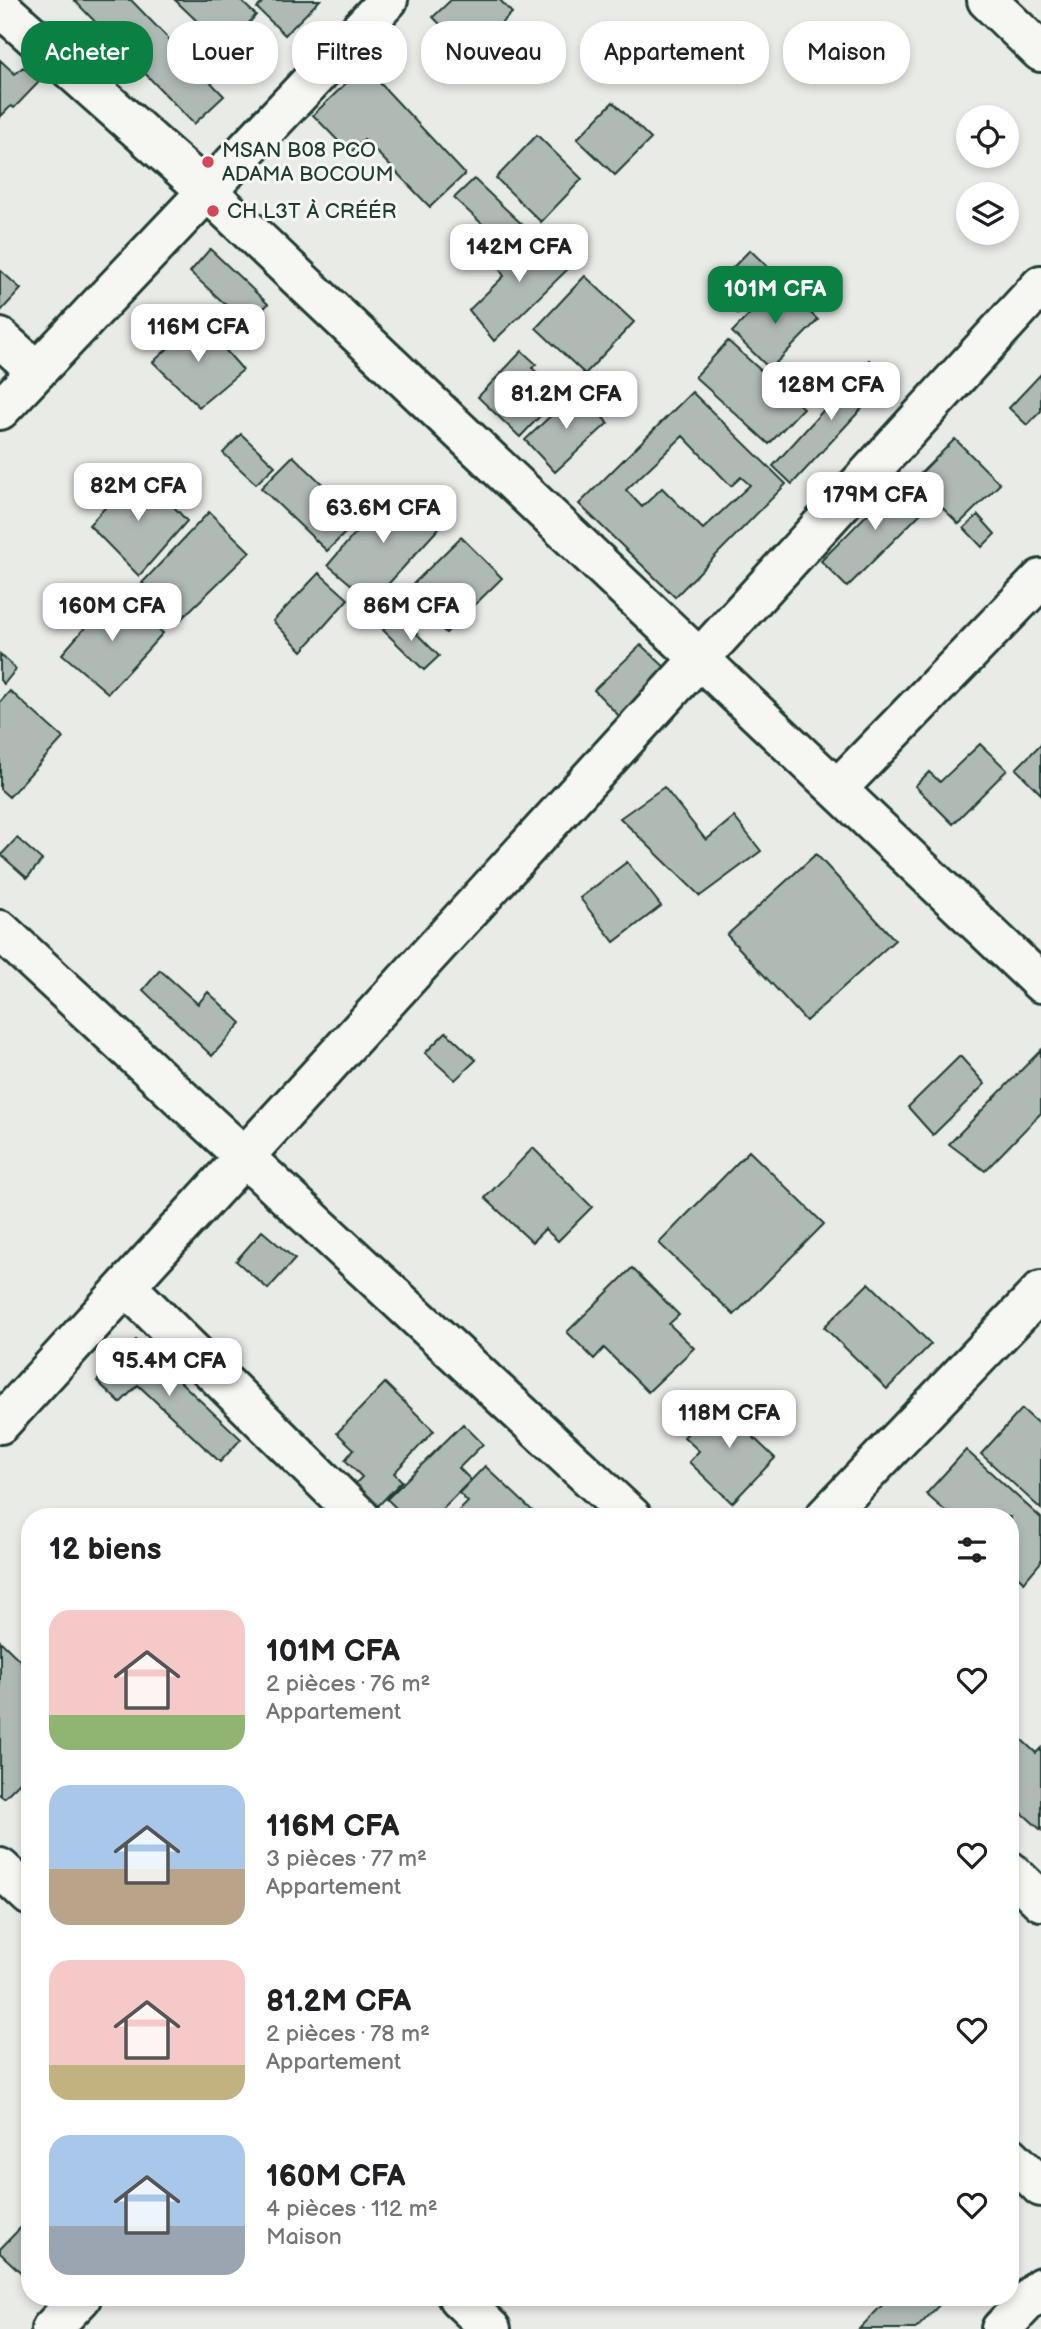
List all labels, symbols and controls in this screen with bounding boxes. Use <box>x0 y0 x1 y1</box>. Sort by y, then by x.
chip: Acheter <box>21 21 153 84</box>
chip: Louer <box>167 21 278 84</box>
chip: Filtres <box>292 21 407 84</box>
chip: Nouveau <box>421 21 566 84</box>
chip: Appartement <box>580 21 769 84</box>
chip: Maison <box>783 21 910 84</box>
map controls <box>956 105 1019 245</box>
button: locate <box>956 105 1019 168</box>
place label: MSAN B08 PCO ADAMA BOCOUM <box>222 138 394 187</box>
marker: MSAN B08 PCO ADAMA BOCOUM <box>200 154 216 170</box>
button: layers <box>956 182 1019 245</box>
place label: CH L3T À CRÉÉR <box>227 199 396 224</box>
marker: CH L3T À CRÉÉR <box>205 203 221 219</box>
pin: 142M CFA <box>447 224 591 284</box>
text: 142M CFA <box>466 233 572 261</box>
pin: 101M CFA <box>703 266 847 326</box>
text: 101M CFA <box>724 275 826 303</box>
pin: 116M CFA <box>126 304 270 364</box>
text: 116M CFA <box>147 313 249 341</box>
pin: 128M CFA <box>759 362 903 422</box>
text: 128M CFA <box>778 371 884 399</box>
pin: 81.2M CFA <box>486 372 646 431</box>
text: 81.2M CFA <box>510 380 622 408</box>
pin: 82M CFA <box>73 463 203 523</box>
text: 82M CFA <box>90 472 186 500</box>
pin: 179M CFA <box>803 472 947 532</box>
text: 179M CFA <box>823 481 927 509</box>
pin: 63.6M CFA <box>303 486 463 545</box>
text: 63.6M CFA <box>325 494 441 522</box>
pin: 160M CFA <box>40 584 184 643</box>
pin: 86M CFA <box>346 584 476 643</box>
text: 160M CFA <box>59 592 165 620</box>
text: 86M CFA <box>363 592 459 620</box>
pin: 95.4M CFA <box>89 1338 249 1398</box>
text: 95.4M CFA <box>112 1347 226 1375</box>
pin: 118M CFA <box>657 1390 801 1450</box>
text: 118M CFA <box>678 1399 780 1427</box>
icon: filters <box>953 1531 991 1569</box>
text: 12 biens <box>49 1532 161 1568</box>
text: 101M CFA <box>266 1634 400 1670</box>
icon: home <box>105 1638 189 1722</box>
icon: heart <box>953 1661 991 1699</box>
text: 2 pièces · 76 m² <box>266 1670 431 1698</box>
text: Appartement <box>266 1698 401 1726</box>
text: 116M CFA <box>266 1809 399 1845</box>
icon: home <box>105 1813 189 1897</box>
icon: heart <box>953 1836 991 1874</box>
text: 3 pièces · 77 m² <box>266 1845 427 1873</box>
text: Appartement <box>266 1873 401 1901</box>
text: 81.2M CFA <box>266 1984 411 2020</box>
icon: home <box>105 1988 189 2072</box>
icon: heart <box>953 2011 991 2049</box>
text: 2 pièces · 78 m² <box>266 2020 430 2048</box>
text: Appartement <box>266 2048 401 2076</box>
text: 160M CFA <box>266 2159 405 2195</box>
icon: home <box>105 2163 189 2247</box>
icon: heart <box>953 2186 991 2224</box>
text: 4 pièces · 112 m² <box>266 2195 438 2223</box>
text: Maison <box>266 2223 342 2251</box>

